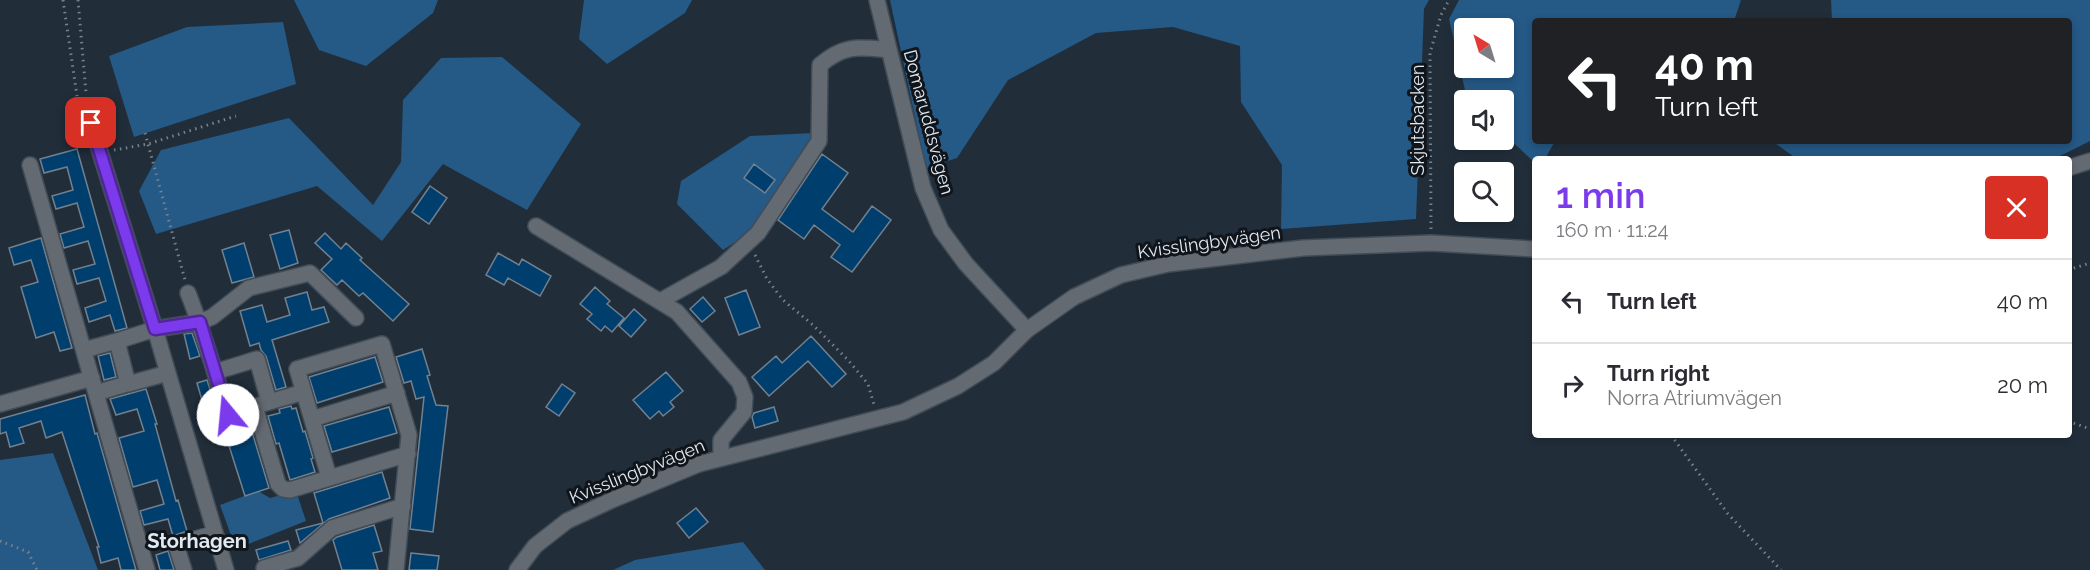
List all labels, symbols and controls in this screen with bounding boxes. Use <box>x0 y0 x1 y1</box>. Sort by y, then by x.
north arrow <box>1454 18 1514 78</box>
map controls <box>1454 18 1514 222</box>
text: 40 m <box>1655 41 1754 90</box>
icon: left <box>1556 42 1634 120</box>
street label: Domaruddsvägen <box>900 47 958 197</box>
street label: Skjutsbacken <box>1407 65 1428 175</box>
button: sound <box>1454 90 1514 150</box>
text: Turn left <box>1655 91 1758 122</box>
pin <box>65 97 116 148</box>
icon: arrive <box>74 106 107 139</box>
button: search <box>1454 162 1514 222</box>
text: 1 min <box>1556 174 1645 216</box>
button: close <box>1985 176 2048 239</box>
text: 160 m · 11:24 <box>1556 218 1669 242</box>
street label: Kvisslingbyvägen <box>1136 222 1282 262</box>
icon: left <box>1556 285 1589 318</box>
text: Turn left <box>1607 288 1697 314</box>
text: 40 m <box>1997 288 2048 314</box>
text: Turn right <box>1607 360 1710 386</box>
icon: right <box>1556 369 1589 402</box>
text: 20 m <box>1997 372 2048 398</box>
position arrow <box>196 383 260 447</box>
text: Norra Atriumvägen <box>1607 386 1782 410</box>
street label: Kvisslingbyvägen <box>566 434 708 508</box>
district label: Storhagen <box>147 529 247 553</box>

